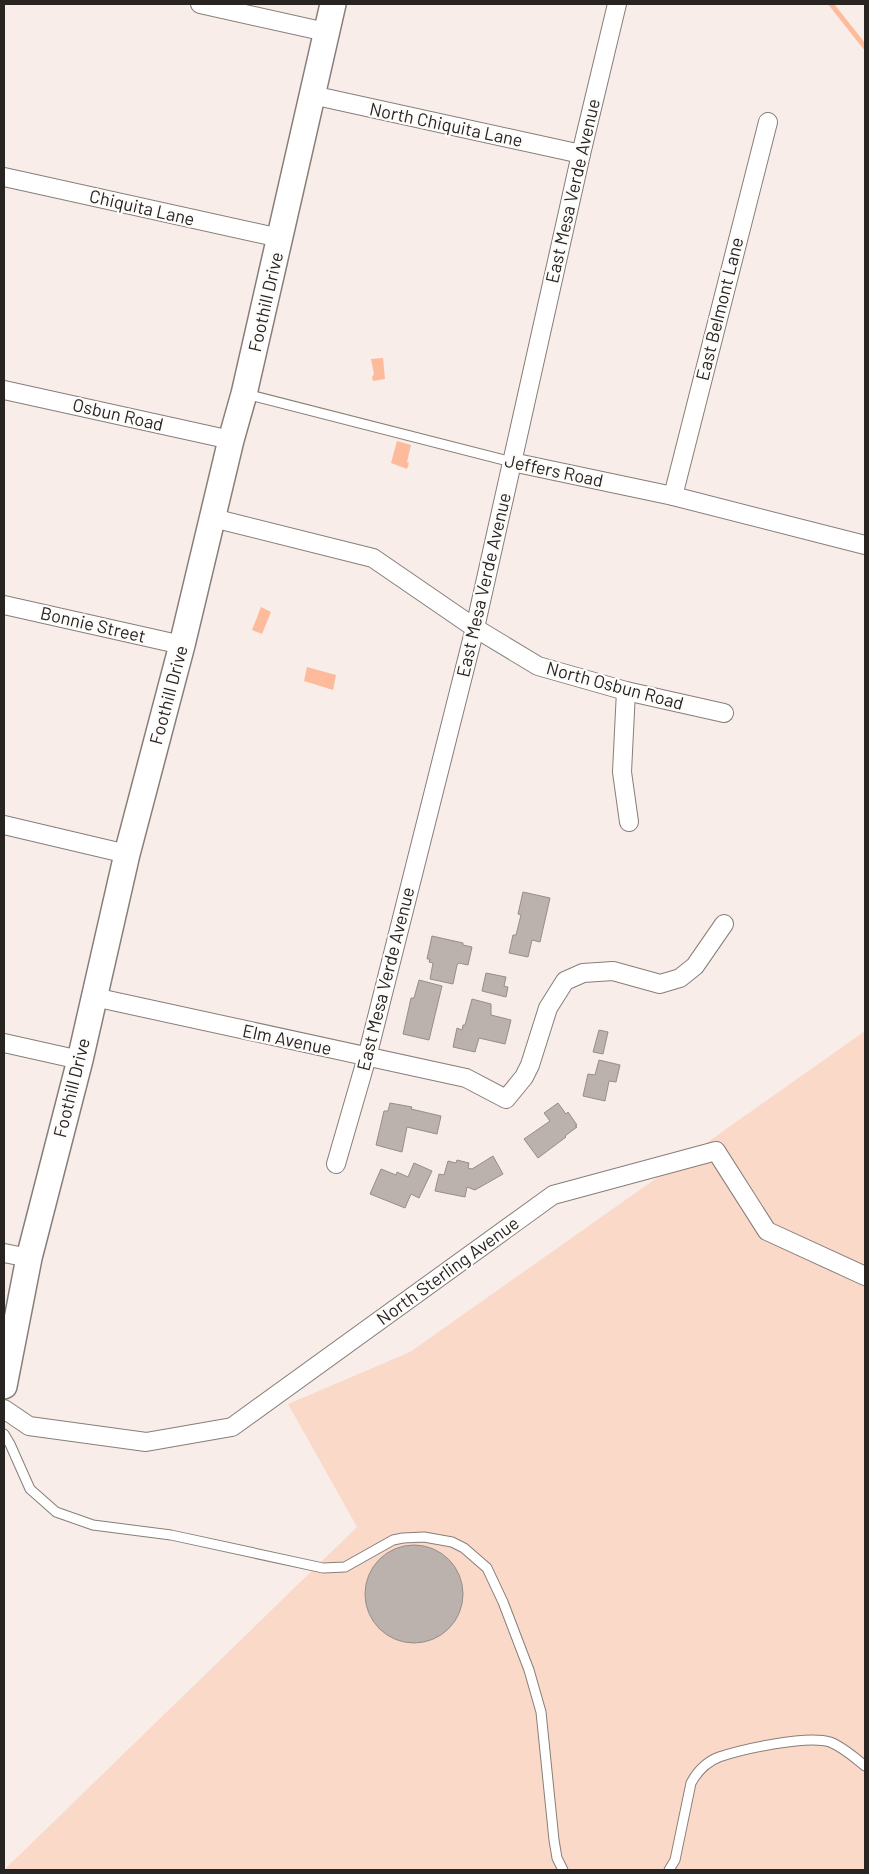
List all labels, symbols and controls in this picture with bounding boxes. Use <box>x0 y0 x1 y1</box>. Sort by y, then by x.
street label: East Mesa Verde Avenue <box>540 96 604 285</box>
street label: North Chiquita Lane <box>368 97 525 151</box>
street label: Chiquita Lane <box>87 184 197 230</box>
street label: East Belmont Lane <box>691 235 747 383</box>
street label: Foothill Drive <box>243 250 287 354</box>
street label: Osbun Road <box>71 393 166 435</box>
street label: Jeffers Road <box>503 449 605 491</box>
street label: East Mesa Verde Avenue <box>451 490 515 679</box>
street label: Bonnie Street <box>38 601 148 647</box>
street label: Foothill Drive <box>144 643 192 747</box>
street label: North Osbun Road <box>544 656 686 714</box>
street label: East Mesa Verde Avenue <box>352 885 419 1073</box>
street label: Elm Avenue <box>241 1019 334 1059</box>
street label: Foothill Drive <box>48 1036 94 1140</box>
street label: North Sterling Avenue <box>372 1211 523 1329</box>

